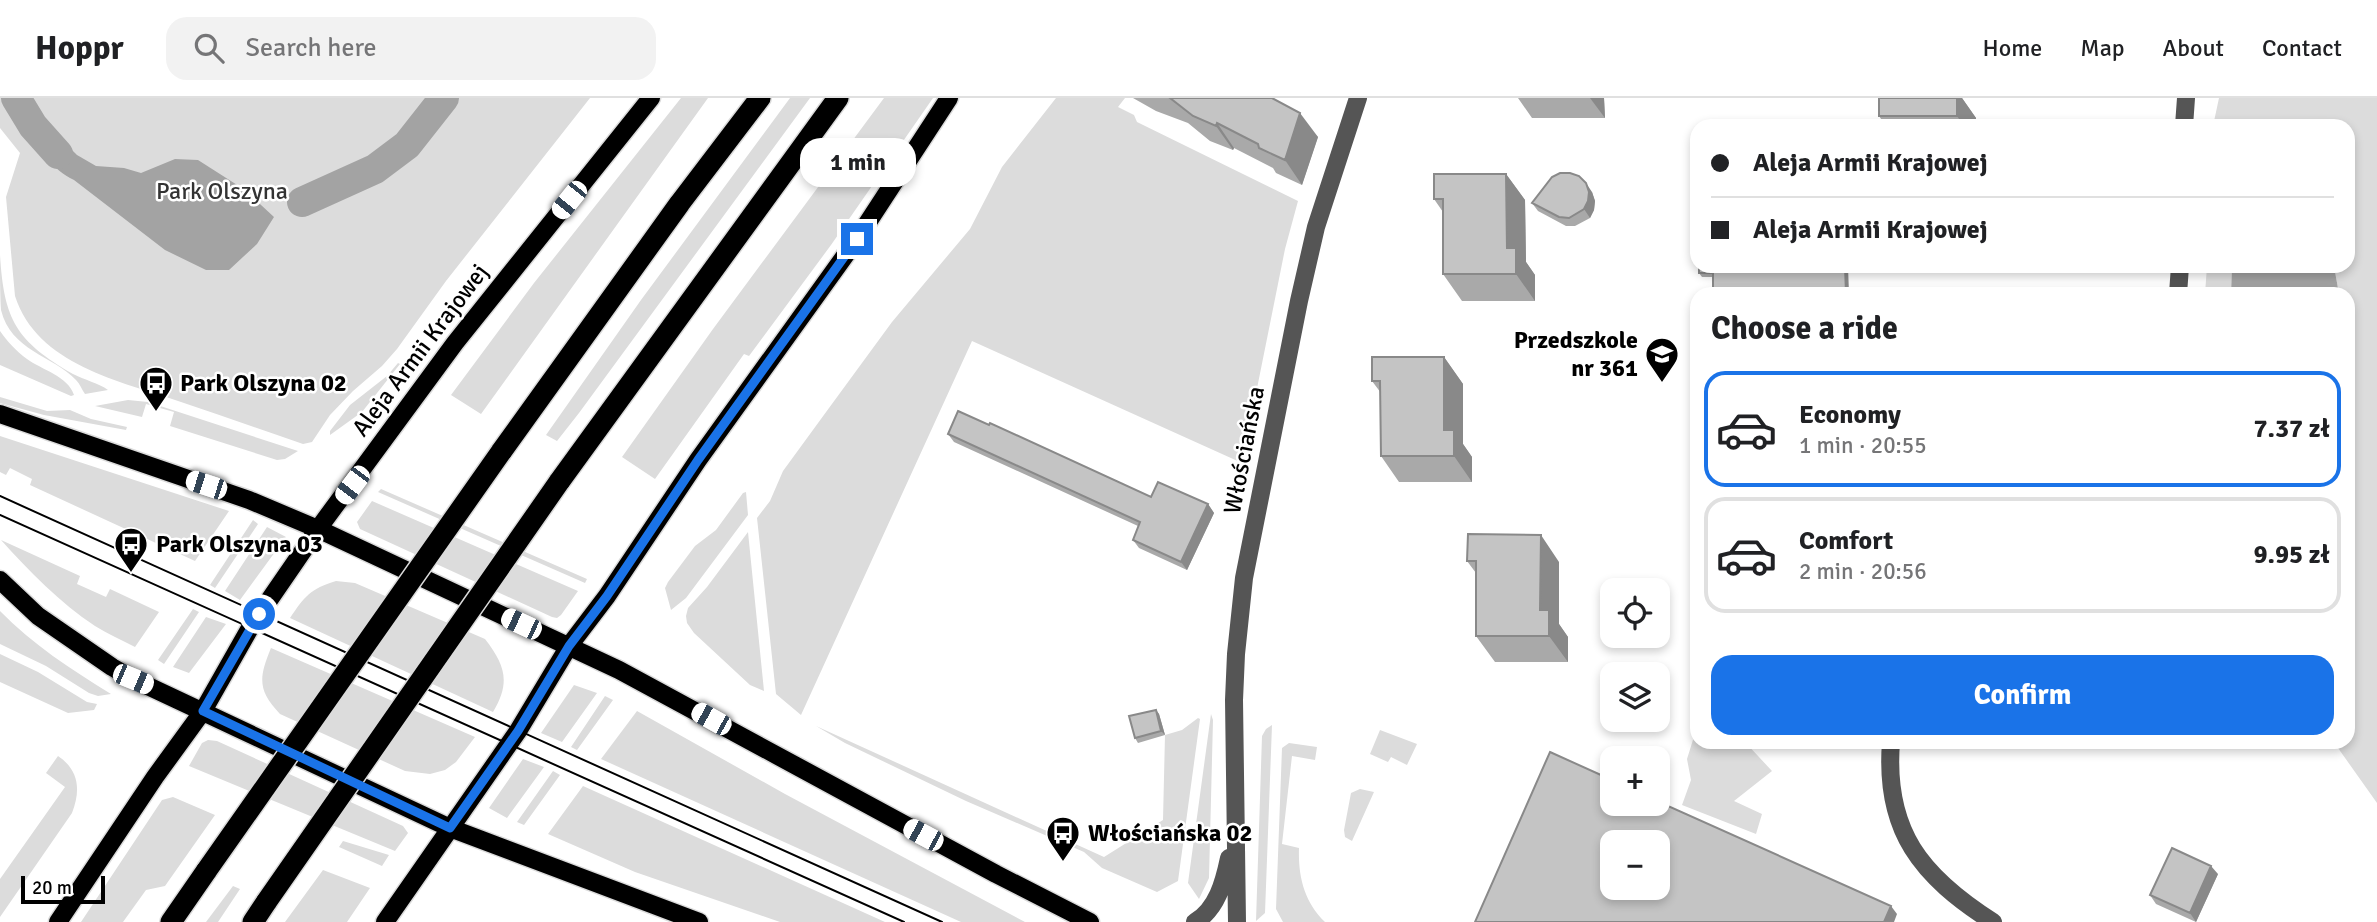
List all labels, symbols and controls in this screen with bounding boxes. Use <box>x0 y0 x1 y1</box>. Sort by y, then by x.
search box <box>166 17 656 80</box>
text: Hoppr <box>35 28 124 69</box>
icon: search <box>190 29 228 67</box>
text: Search here <box>246 32 377 64</box>
text: Home <box>1982 33 2042 63</box>
text: Map <box>2080 33 2125 63</box>
text: About <box>2163 33 2224 63</box>
text: Contact <box>2262 33 2342 63</box>
callout: 1 min <box>799 138 915 186</box>
text: Aleja Armii Krajowej <box>1753 147 1988 179</box>
text: 1 min <box>830 148 886 177</box>
park label: Park Olszyna <box>156 176 288 206</box>
car <box>548 177 591 223</box>
text: Aleja Armii Krajowej <box>1753 214 1988 246</box>
route end <box>841 223 873 255</box>
street label: Aleja Armii Krajowej <box>345 258 495 442</box>
text: Choose a ride <box>1711 309 1898 348</box>
place label: Przedszkole nr 361 <box>1514 325 1638 383</box>
school or university icon: Przedszkole nr 361 <box>1643 335 1681 384</box>
bus stop icon: Park Olszyna 02 <box>137 364 175 413</box>
place label: Park Olszyna 02 <box>180 368 347 398</box>
street label: Włościańska <box>1217 384 1271 516</box>
icon: car <box>1715 398 1778 461</box>
text: Economy <box>1799 399 1901 431</box>
text: 7.37 zł <box>2254 413 2330 445</box>
text: 1 min · 20:55 <box>1799 431 1927 460</box>
car <box>331 462 374 508</box>
car <box>183 469 230 501</box>
icon: car <box>1715 524 1778 587</box>
bus stop icon: Park Olszyna 03 <box>112 525 150 574</box>
text: Comfort <box>1799 525 1893 557</box>
place label: Park Olszyna 03 <box>156 529 323 559</box>
text: 9.95 zł <box>2254 539 2330 571</box>
text: 2 min · 20:56 <box>1799 557 1927 586</box>
map controls <box>1600 578 1670 900</box>
button: locate <box>1600 578 1670 648</box>
route start <box>243 598 275 630</box>
car <box>498 606 545 642</box>
button: Confirm <box>1711 655 2334 735</box>
car <box>110 661 157 697</box>
button: layers <box>1600 662 1670 732</box>
car <box>688 700 735 738</box>
button: + <box>1600 746 1670 816</box>
bus stop icon: Włościańska 02 <box>1044 814 1082 863</box>
car <box>900 816 947 854</box>
place label: Włościańska 02 <box>1088 818 1253 848</box>
button: − <box>1600 830 1670 900</box>
scale bar <box>21 873 105 905</box>
text: 20 m <box>32 876 72 900</box>

